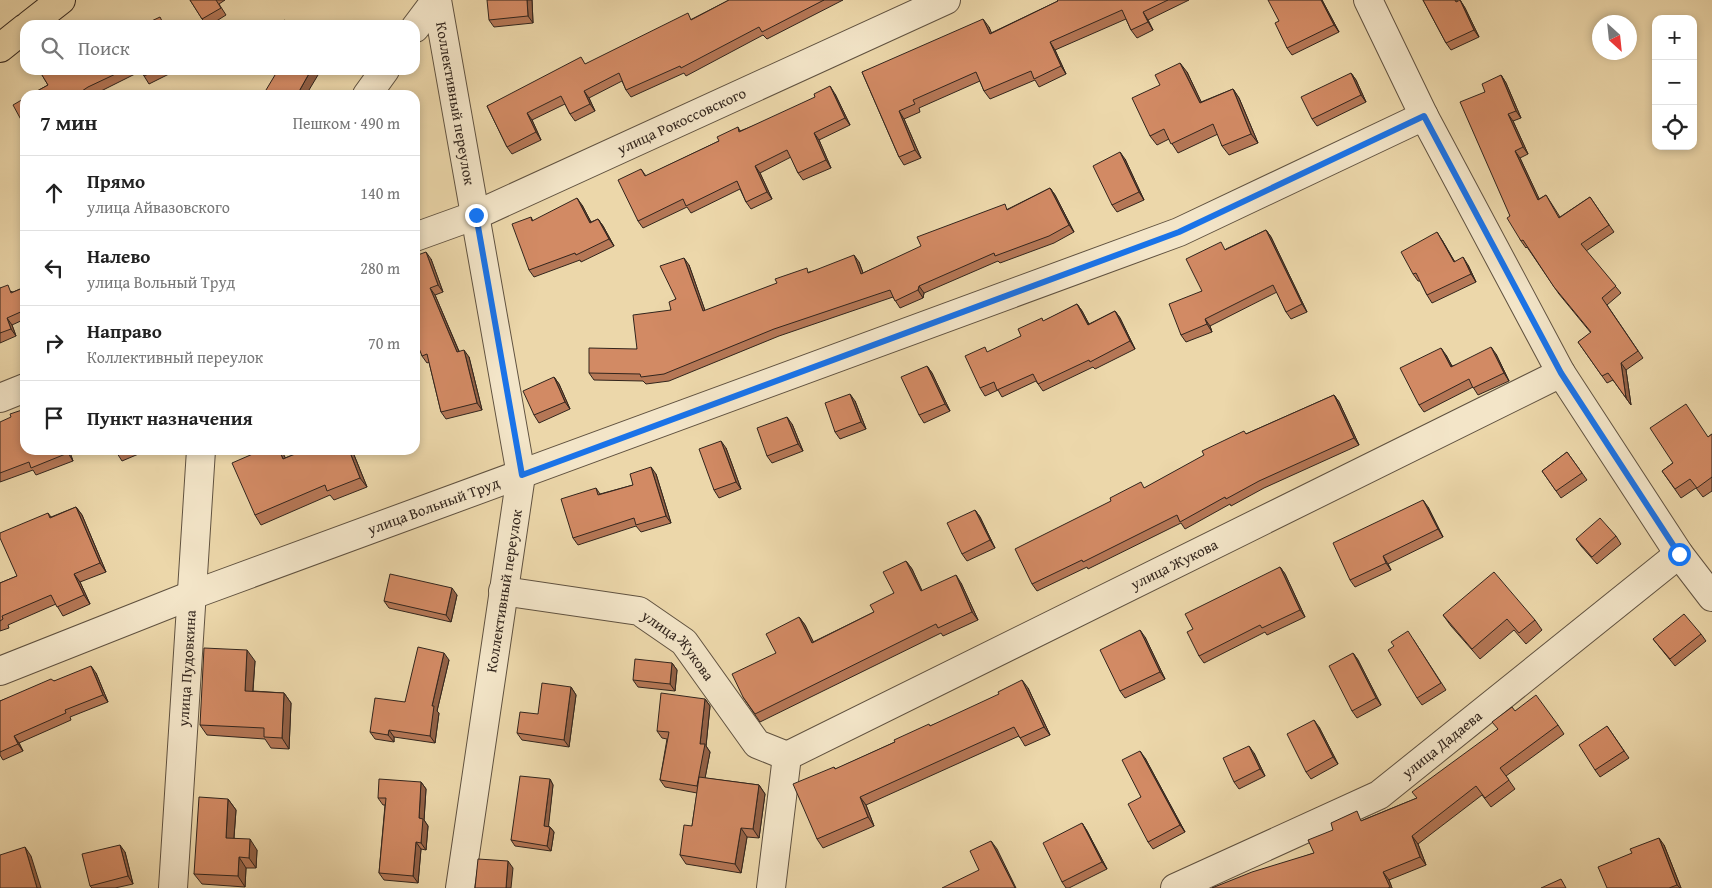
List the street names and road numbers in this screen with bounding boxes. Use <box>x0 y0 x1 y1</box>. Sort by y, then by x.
street label: Коллективный переулок <box>431 20 481 187</box>
street label: улица Рокоссовского <box>613 82 750 159</box>
street label: улица Вольный Труд <box>364 472 502 540</box>
street label: Коллективный переулок <box>480 508 527 674</box>
street label: улица Жукова <box>1126 533 1222 595</box>
street label: улица Жукова <box>637 604 720 685</box>
street label: улица Пудовкина <box>172 609 201 728</box>
street label: улица Дадаева <box>1396 705 1487 783</box>

